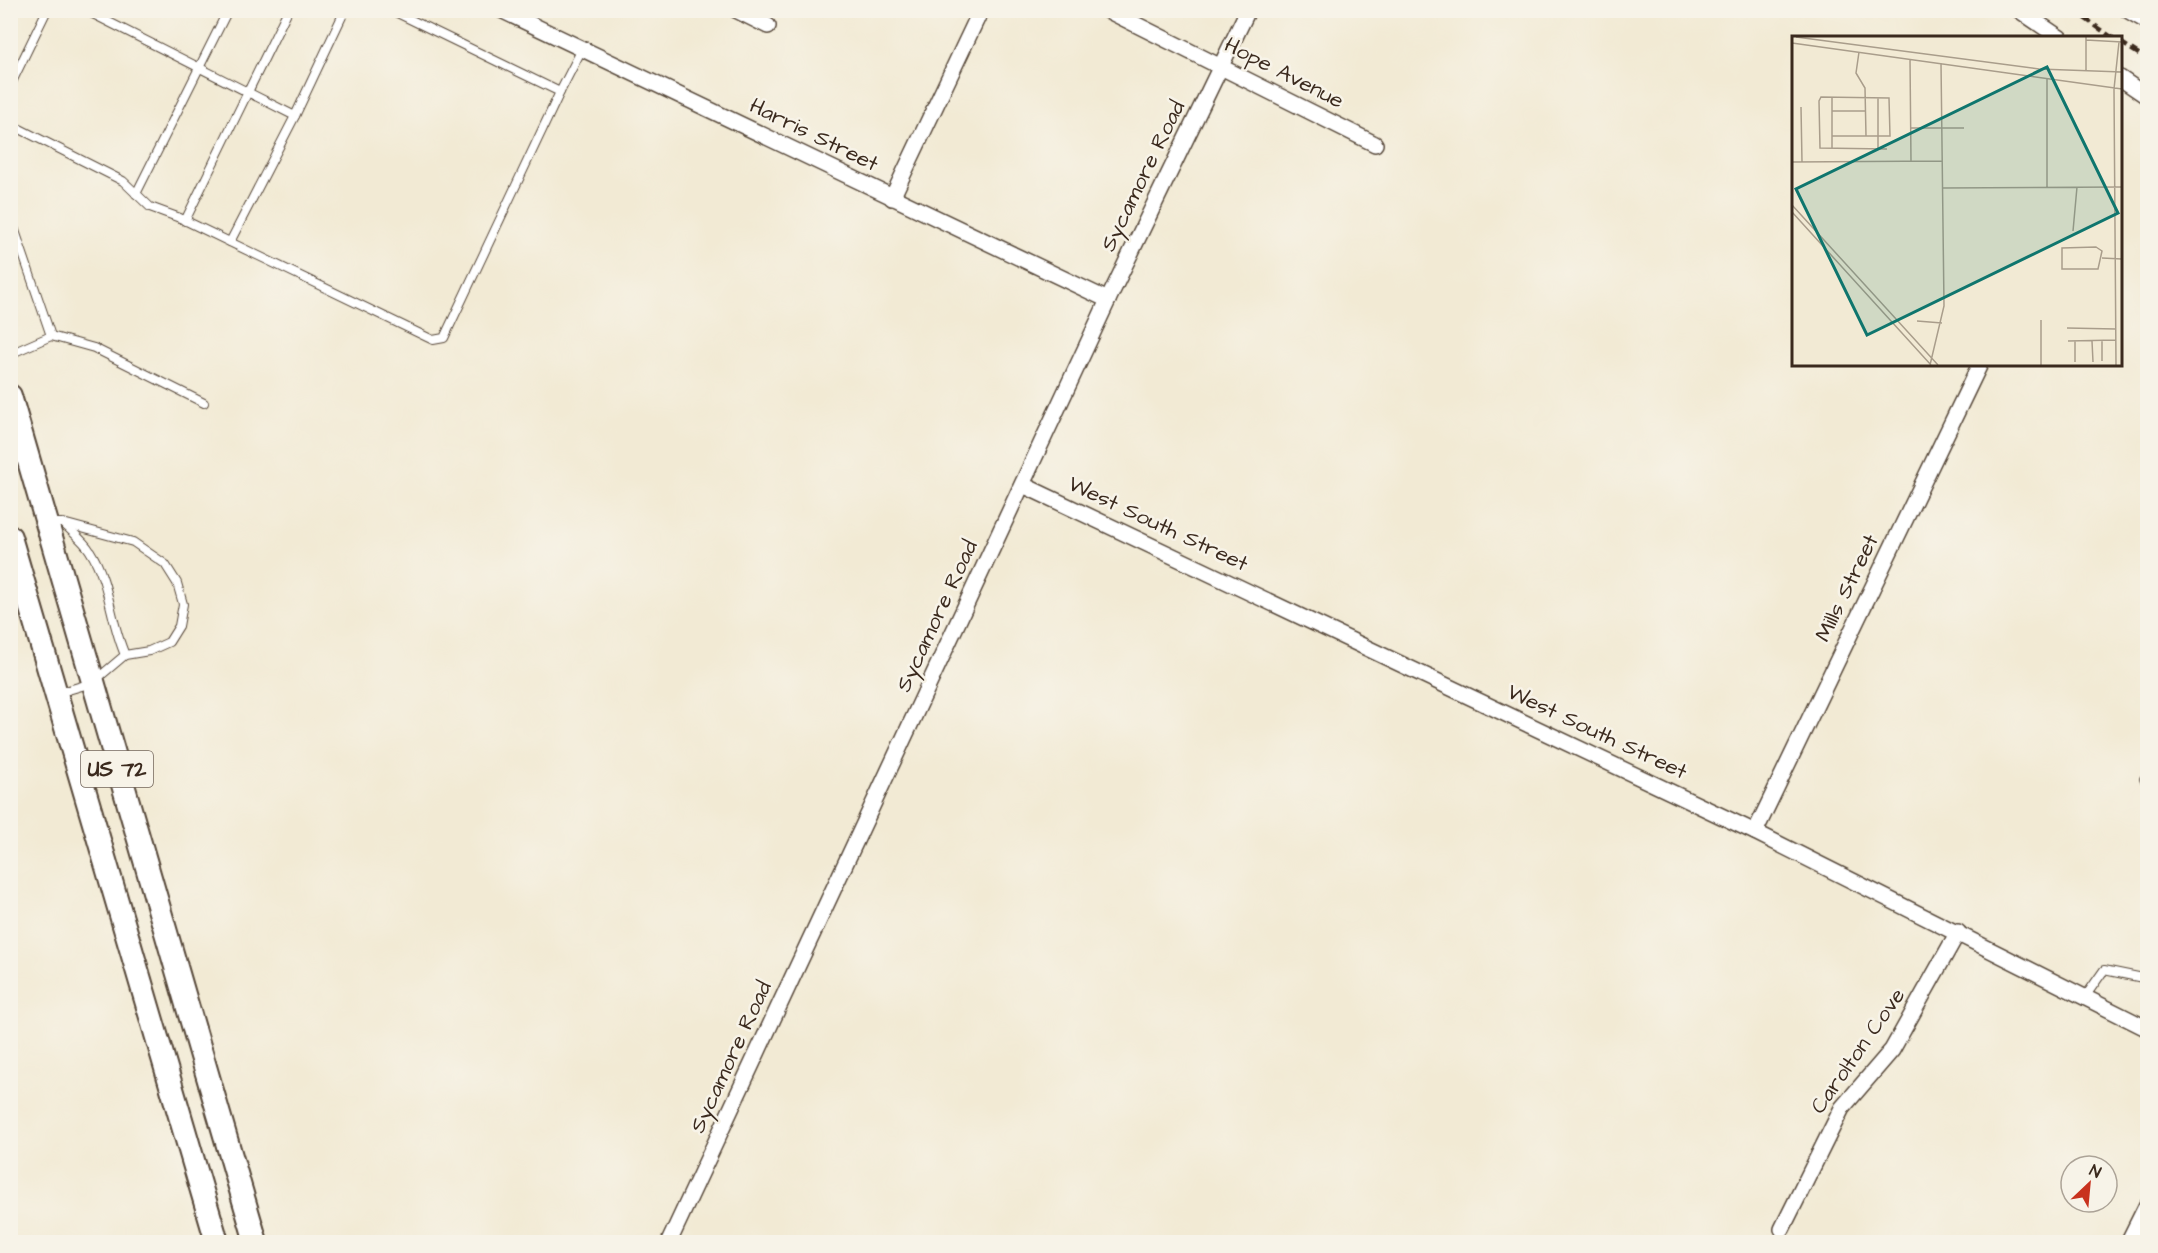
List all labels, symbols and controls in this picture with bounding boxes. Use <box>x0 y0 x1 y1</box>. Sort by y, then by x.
street label: Hope Avenue <box>1219 30 1349 116</box>
inset map <box>1792 36 2122 366</box>
street label: Harris Street <box>744 90 884 180</box>
street label: Sycamore Road <box>1093 95 1194 257</box>
street label: West South Street <box>1063 469 1253 579</box>
street label: Mills Street <box>1808 529 1886 647</box>
street label: Sycamore Road <box>888 535 987 697</box>
street label: West South Street <box>1502 677 1692 787</box>
road number: US 72 <box>81 751 153 787</box>
street label: Sycamore Road <box>682 976 781 1138</box>
street label: Carolton Cove <box>1803 982 1913 1120</box>
north arrow <box>2059 1154 2119 1214</box>
text: N <box>2086 1159 2104 1184</box>

